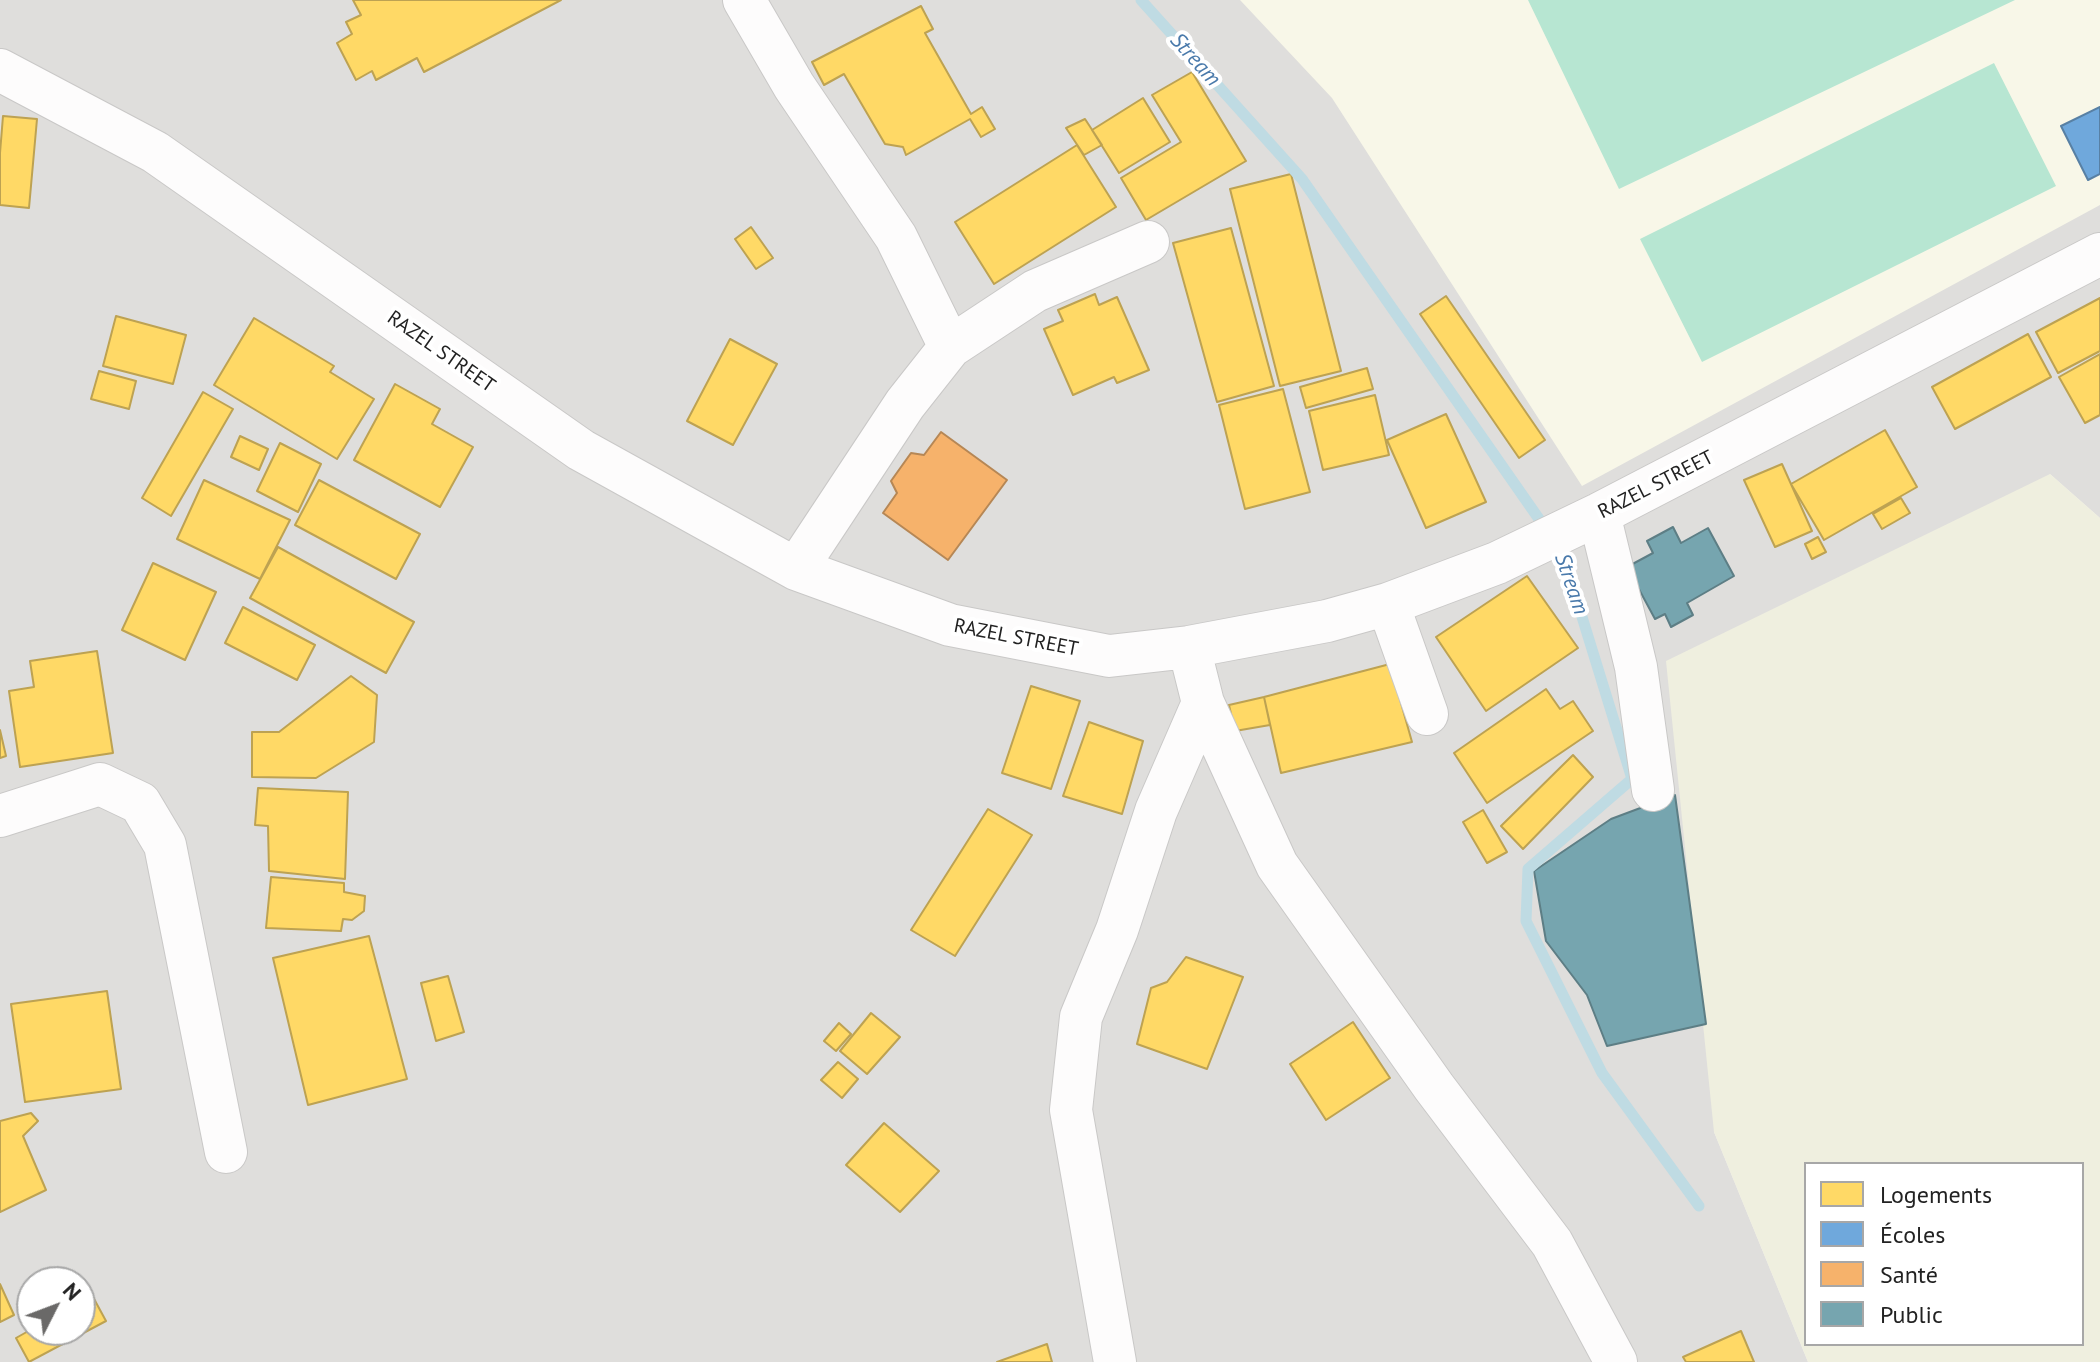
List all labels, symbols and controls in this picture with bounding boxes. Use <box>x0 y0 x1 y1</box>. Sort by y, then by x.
water label: Stream <box>1164 28 1226 92</box>
street label: RAZEL STREET <box>382 306 500 398</box>
street label: RAZEL STREET <box>1594 446 1718 524</box>
water label: Stream <box>1548 550 1594 618</box>
street label: RAZEL STREET <box>952 614 1080 662</box>
legend <box>1804 1162 2084 1346</box>
text: Logements <box>1880 1179 1992 1210</box>
text: Écoles <box>1880 1219 1945 1250</box>
text: Santé <box>1880 1259 1938 1290</box>
north arrow <box>16 1266 96 1346</box>
text: N <box>57 1277 88 1306</box>
text: Public <box>1880 1299 1943 1330</box>

